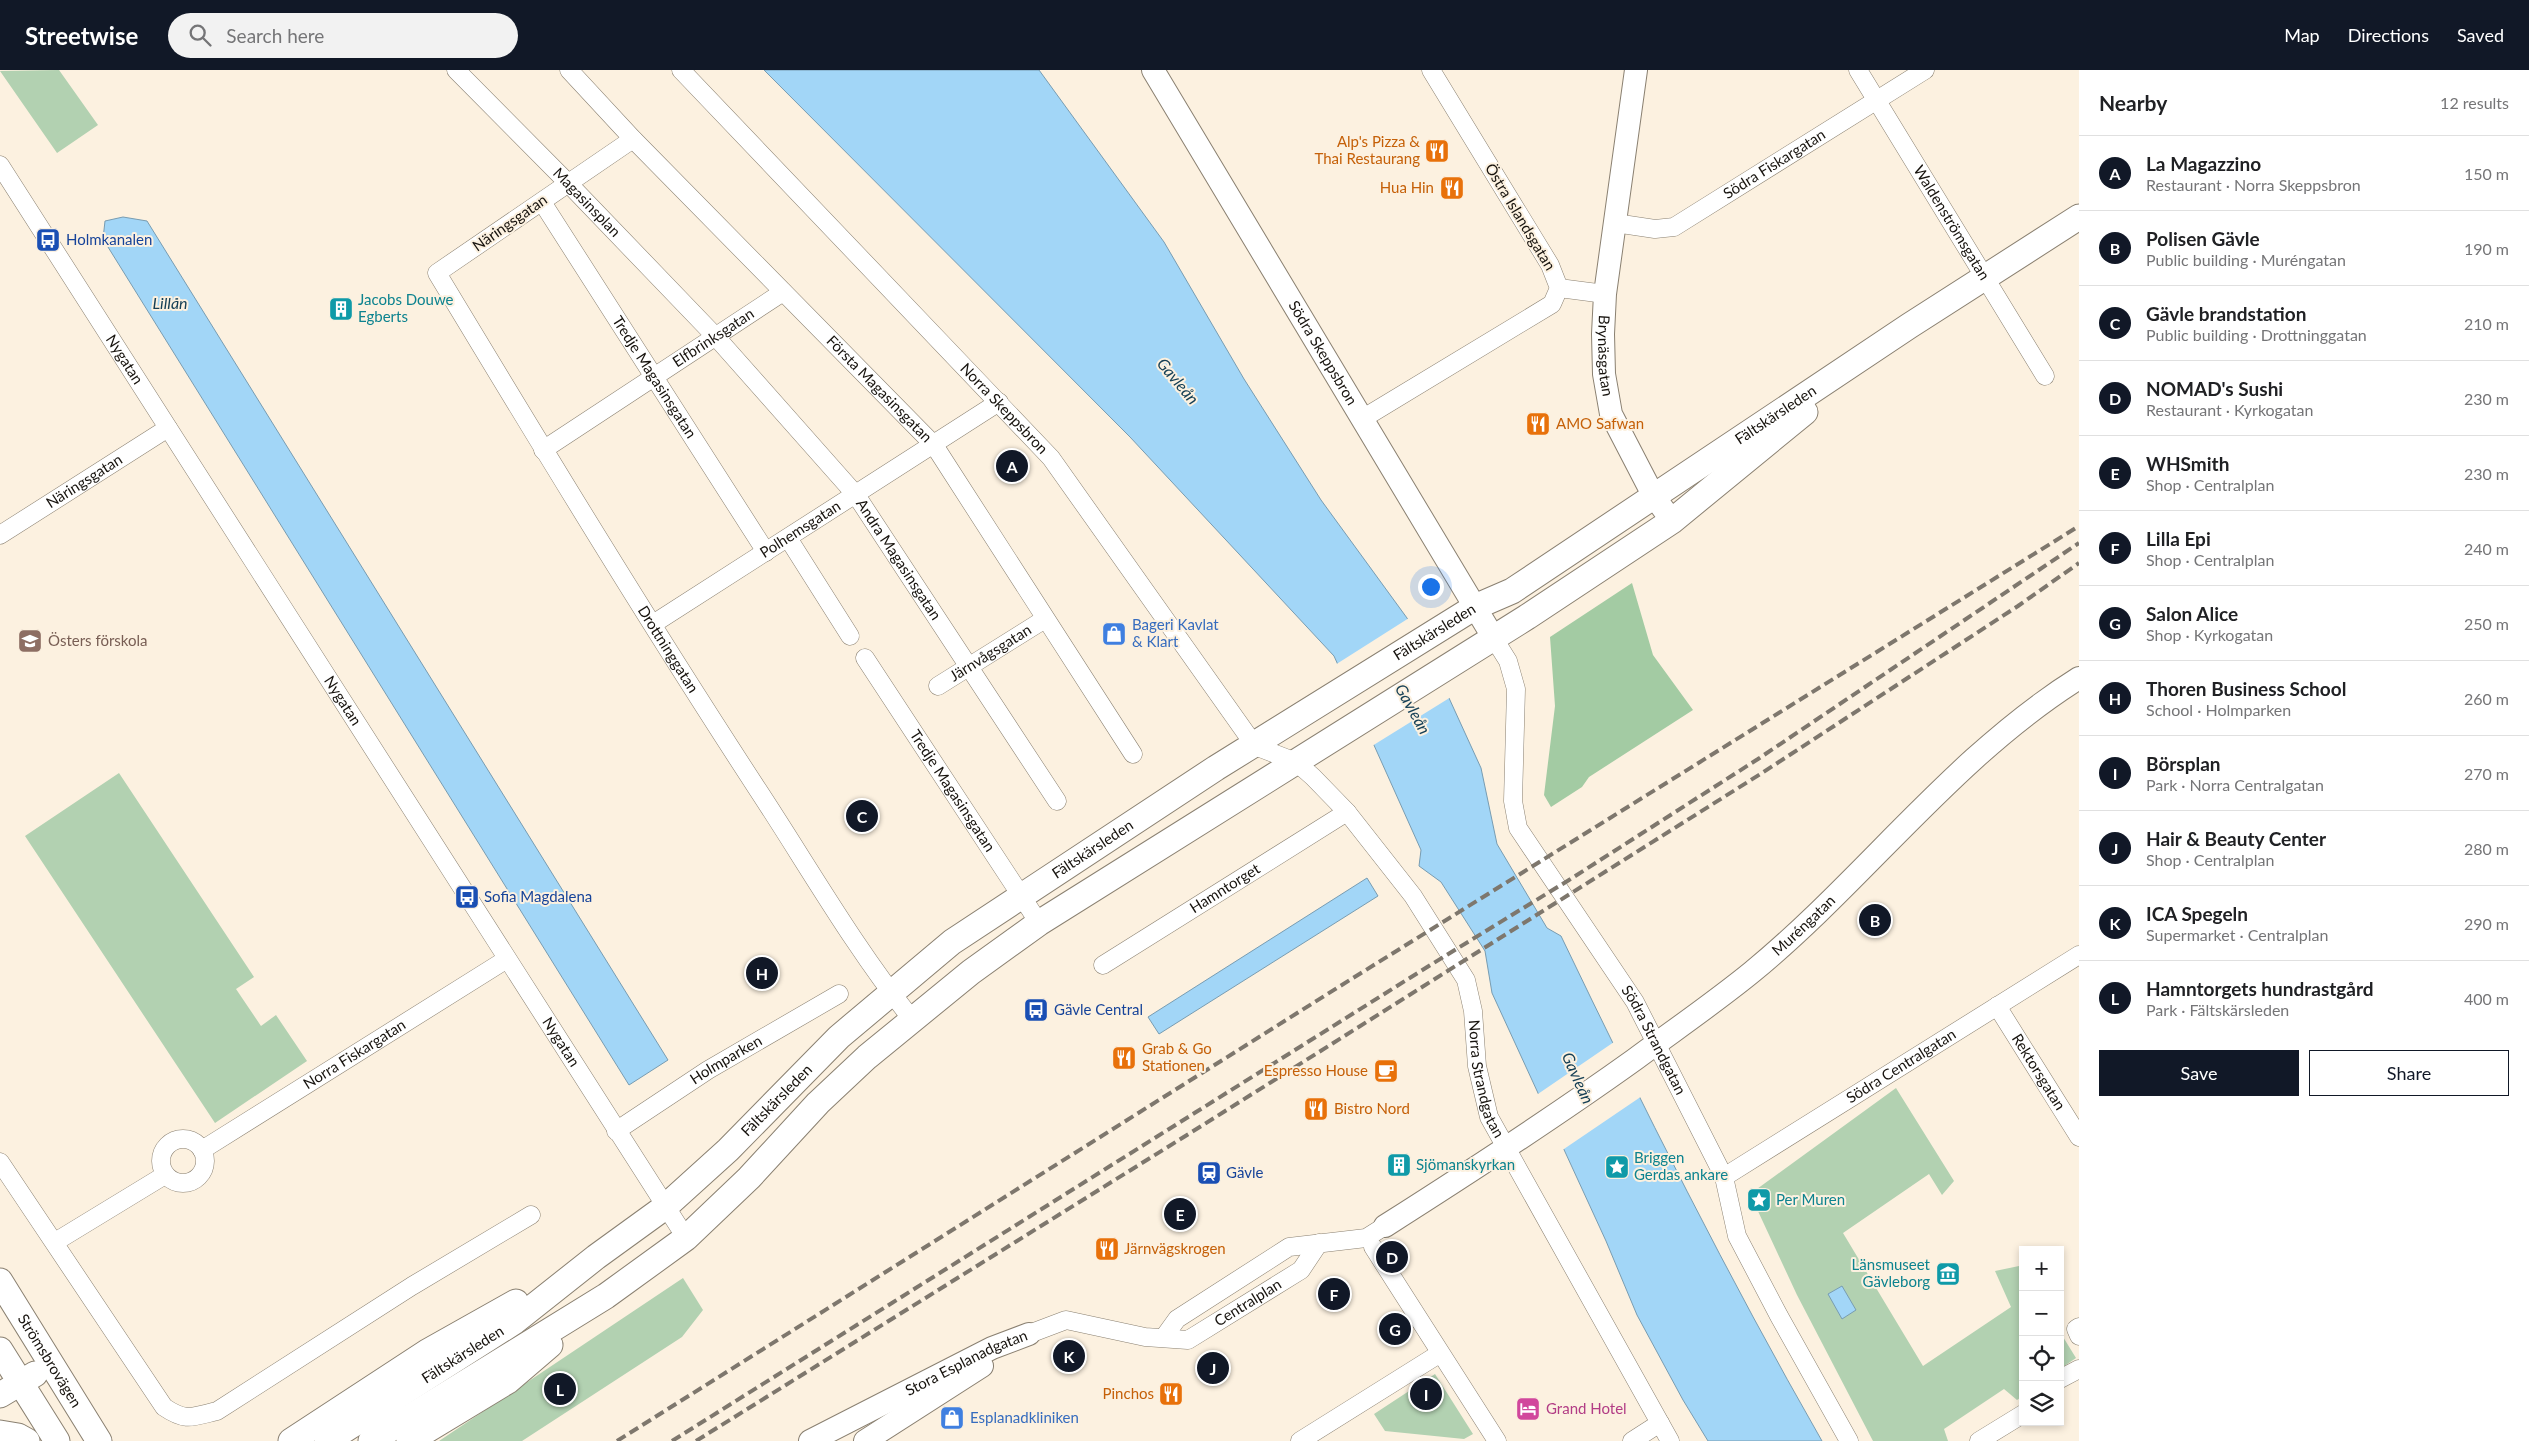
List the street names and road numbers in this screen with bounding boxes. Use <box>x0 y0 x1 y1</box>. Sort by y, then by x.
street label: Södra Fiskargatan <box>1720 125 1828 202</box>
street label: Östra Islandsgatan <box>1482 160 1560 273</box>
street label: Waldenströmsgatan <box>1910 162 1994 283</box>
street label: Magasinsplan <box>550 163 625 240</box>
street label: Näringsgatan <box>469 190 550 254</box>
street label: Södra Skeppsbron <box>1285 297 1362 408</box>
street label: Elfbrinksgatan <box>669 304 757 370</box>
street label: Tredje Magasinsgatan <box>609 312 701 441</box>
street label: Brynäsgatan <box>1595 315 1618 398</box>
street label: Nygatan <box>103 331 148 387</box>
street label: Första Magasinsgatan <box>823 331 936 446</box>
street label: Norra Skeppsbron <box>957 359 1052 457</box>
street label: Fältskärsleden <box>1731 381 1819 448</box>
street label: Näringsgatan <box>42 450 125 511</box>
street label: Andra Magasinsgatan <box>853 495 946 623</box>
street label: Polhemsgatan <box>756 496 843 561</box>
street label: Fältskärsleden <box>1390 599 1478 664</box>
street label: Drottninggatan <box>635 602 703 696</box>
street label: Järnvågsgatan <box>946 620 1034 685</box>
street label: Nygatan <box>321 672 366 728</box>
street label: Tredje Magasinsgatan <box>907 726 1000 855</box>
street label: Fältskärsleden <box>1048 815 1136 882</box>
street label: Hamntorget <box>1186 859 1263 916</box>
street label: Muréngatan <box>1768 891 1838 959</box>
street label: Södra Strandgatan <box>1618 981 1691 1097</box>
street label: Nygatan <box>539 1013 584 1070</box>
street label: Norra Fiskargatan <box>300 1015 408 1092</box>
street label: Norra Strandgatan <box>1466 1019 1509 1141</box>
street label: Södra Centralgatan <box>1843 1024 1959 1106</box>
street label: Rektorsgatan <box>2009 1030 2070 1113</box>
street label: Holmparken <box>686 1031 765 1088</box>
street label: Fältskärsleden <box>737 1060 815 1139</box>
street label: Centralplan <box>1211 1274 1284 1330</box>
street label: Strömsbrovägen <box>15 1310 86 1410</box>
street label: Fältskärsleden <box>418 1321 507 1386</box>
street label: Stora Esplanadgatan <box>902 1325 1030 1399</box>

